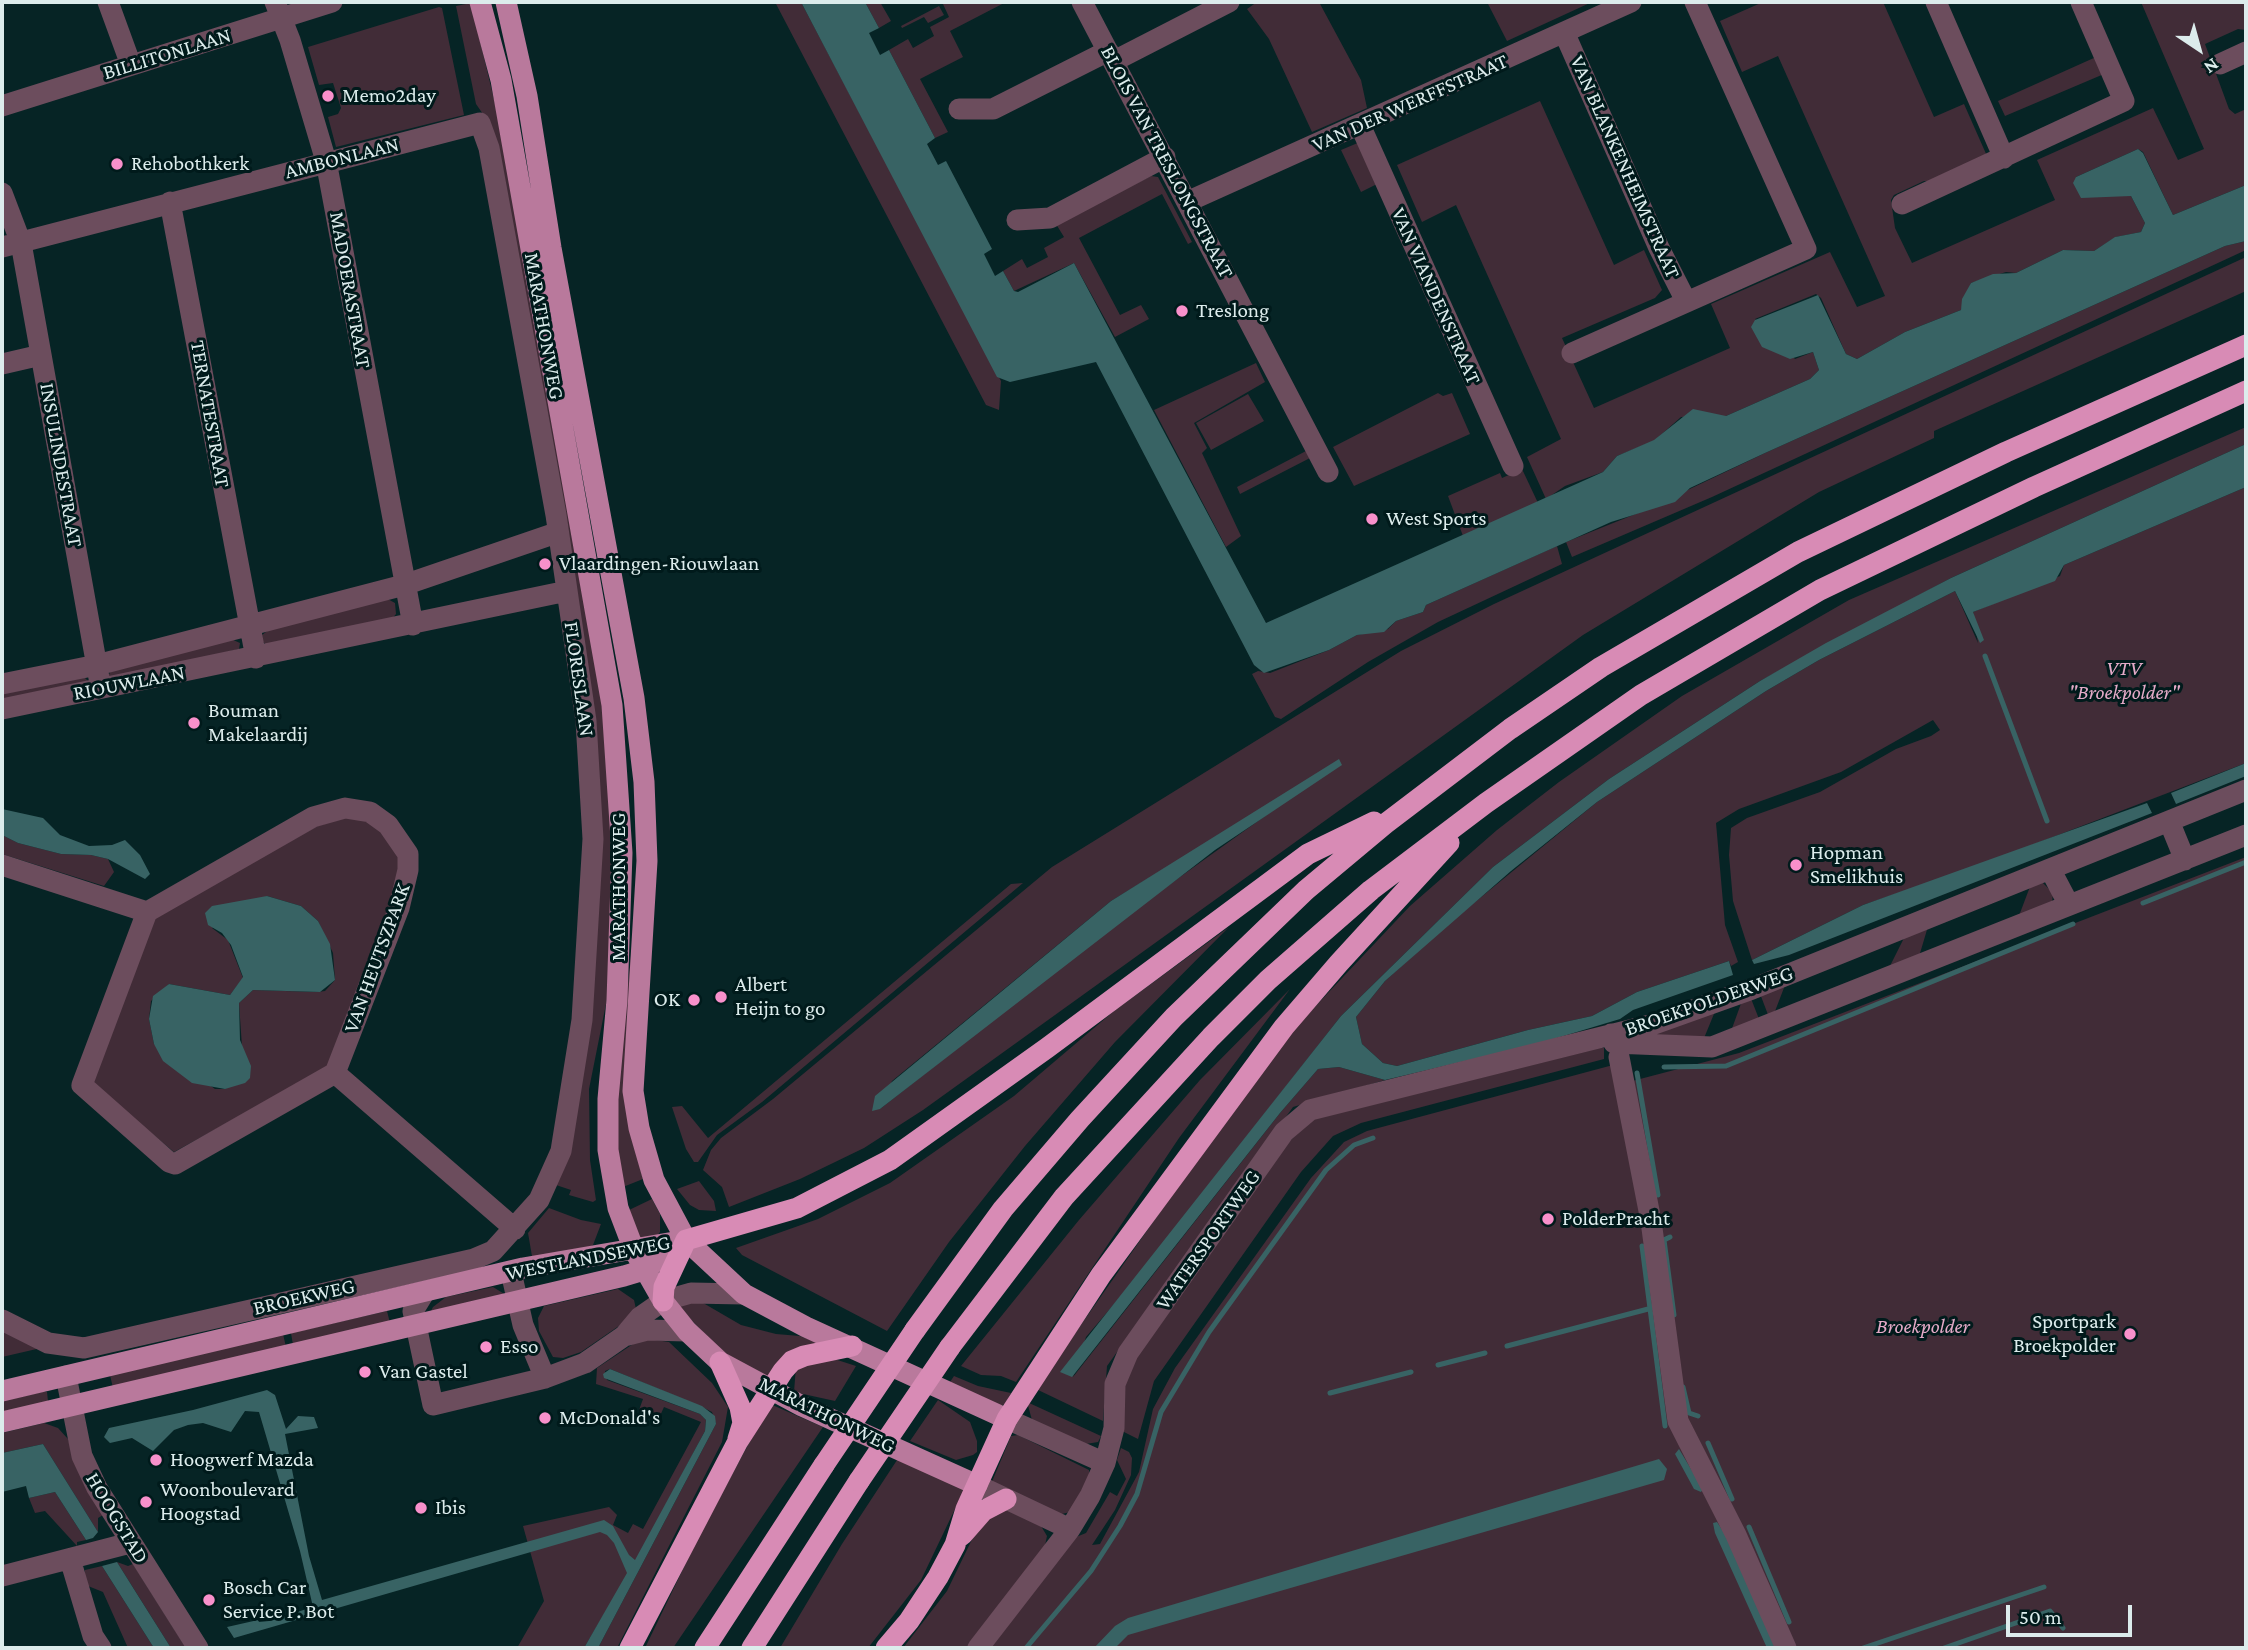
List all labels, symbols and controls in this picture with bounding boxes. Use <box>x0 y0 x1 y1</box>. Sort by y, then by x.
north arrow <box>2164 14 2234 84</box>
street label: BILLITONLAAN <box>100 23 234 85</box>
street label: BLOIS VAN TRESLONGSTRAAT <box>1095 42 1239 282</box>
street label: VAN DER WERFFSTRAAT <box>1308 48 1512 158</box>
street label: VAN BLANKENHEIMSTRAAT <box>1564 52 1686 282</box>
text: N <box>2200 54 2223 79</box>
place label: Memo2day <box>342 83 436 109</box>
marker: Memo2day <box>320 88 336 104</box>
street label: AMBONLAAN <box>282 132 402 184</box>
place label: Rehobothkerk <box>131 151 249 177</box>
marker: Rehobothkerk <box>109 156 125 172</box>
street label: VAN VIANDENSTRAAT <box>1386 204 1486 388</box>
street label: MADOERASTRAAT <box>324 210 376 370</box>
street label: MARATHONWEG <box>519 251 569 401</box>
place label: Treslong <box>1196 298 1269 324</box>
marker: Treslong <box>1174 303 1190 319</box>
street label: TERNATESTRAAT <box>185 338 235 490</box>
street label: INSULINDESTRAAT <box>34 381 88 549</box>
place label: West Sports <box>1386 506 1486 532</box>
marker: West Sports <box>1364 511 1380 527</box>
place label: Vlaardingen-Riouwlaan <box>559 551 759 577</box>
marker: Vlaardingen-Riouwlaan <box>537 556 553 572</box>
street label: FLORESLAAN <box>558 620 600 738</box>
park label: VTV "Broekpolder" <box>2069 656 2179 706</box>
street label: RIOUWLAAN <box>71 660 187 706</box>
place label: Bouman Makelaardij <box>208 698 308 748</box>
marker: Bouman Makelaardij <box>186 715 202 731</box>
street label: MARATHONWEG <box>606 813 632 961</box>
place label: Hopman Smelikhuis <box>1810 840 1903 890</box>
marker: Hopman Smelikhuis <box>1788 857 1804 873</box>
street label: VAN HEUTSZPARK <box>338 880 416 1036</box>
street label: BROEKPOLDERWEG <box>1622 960 1796 1042</box>
place label: Albert Heijn to go <box>735 972 826 1022</box>
place label: OK <box>654 987 680 1013</box>
marker: Albert Heijn to go <box>713 989 729 1005</box>
marker: OK <box>686 992 702 1008</box>
street label: WATERSPORTWEG <box>1150 1165 1266 1315</box>
place label: PolderPracht <box>1562 1206 1670 1232</box>
marker: PolderPracht <box>1540 1211 1556 1227</box>
street label: WESTLANDSEWEG <box>504 1230 672 1286</box>
street label: BROEKWEG <box>251 1273 357 1321</box>
place label: Sportpark Broekpolder <box>2013 1309 2116 1359</box>
park label: Broekpolder <box>1876 1314 1970 1340</box>
marker: Sportpark Broekpolder <box>2122 1326 2138 1342</box>
place label: Esso <box>500 1334 538 1360</box>
marker: Esso <box>478 1339 494 1355</box>
place label: Van Gastel <box>379 1359 468 1385</box>
marker: Van Gastel <box>357 1364 373 1380</box>
street label: MARATHONWEG <box>755 1371 899 1459</box>
place label: McDonald's <box>559 1405 660 1431</box>
marker: McDonald's <box>537 1410 553 1426</box>
place label: Hoogwerf Mazda <box>170 1447 314 1473</box>
marker: Hoogwerf Mazda <box>148 1452 164 1468</box>
street label: HOOGSTAD <box>80 1468 154 1568</box>
place label: Woonboulevard Hoogstad <box>160 1477 295 1527</box>
marker: Woonboulevard Hoogstad <box>138 1494 154 1510</box>
place label: Ibis <box>435 1495 466 1521</box>
marker: Ibis <box>413 1500 429 1516</box>
place label: Bosch Car Service P. Bot <box>223 1575 334 1625</box>
scale bar <box>2010 1590 2136 1634</box>
marker: Bosch Car Service P. Bot <box>201 1592 217 1608</box>
text: 50 m <box>2019 1605 2062 1629</box>

